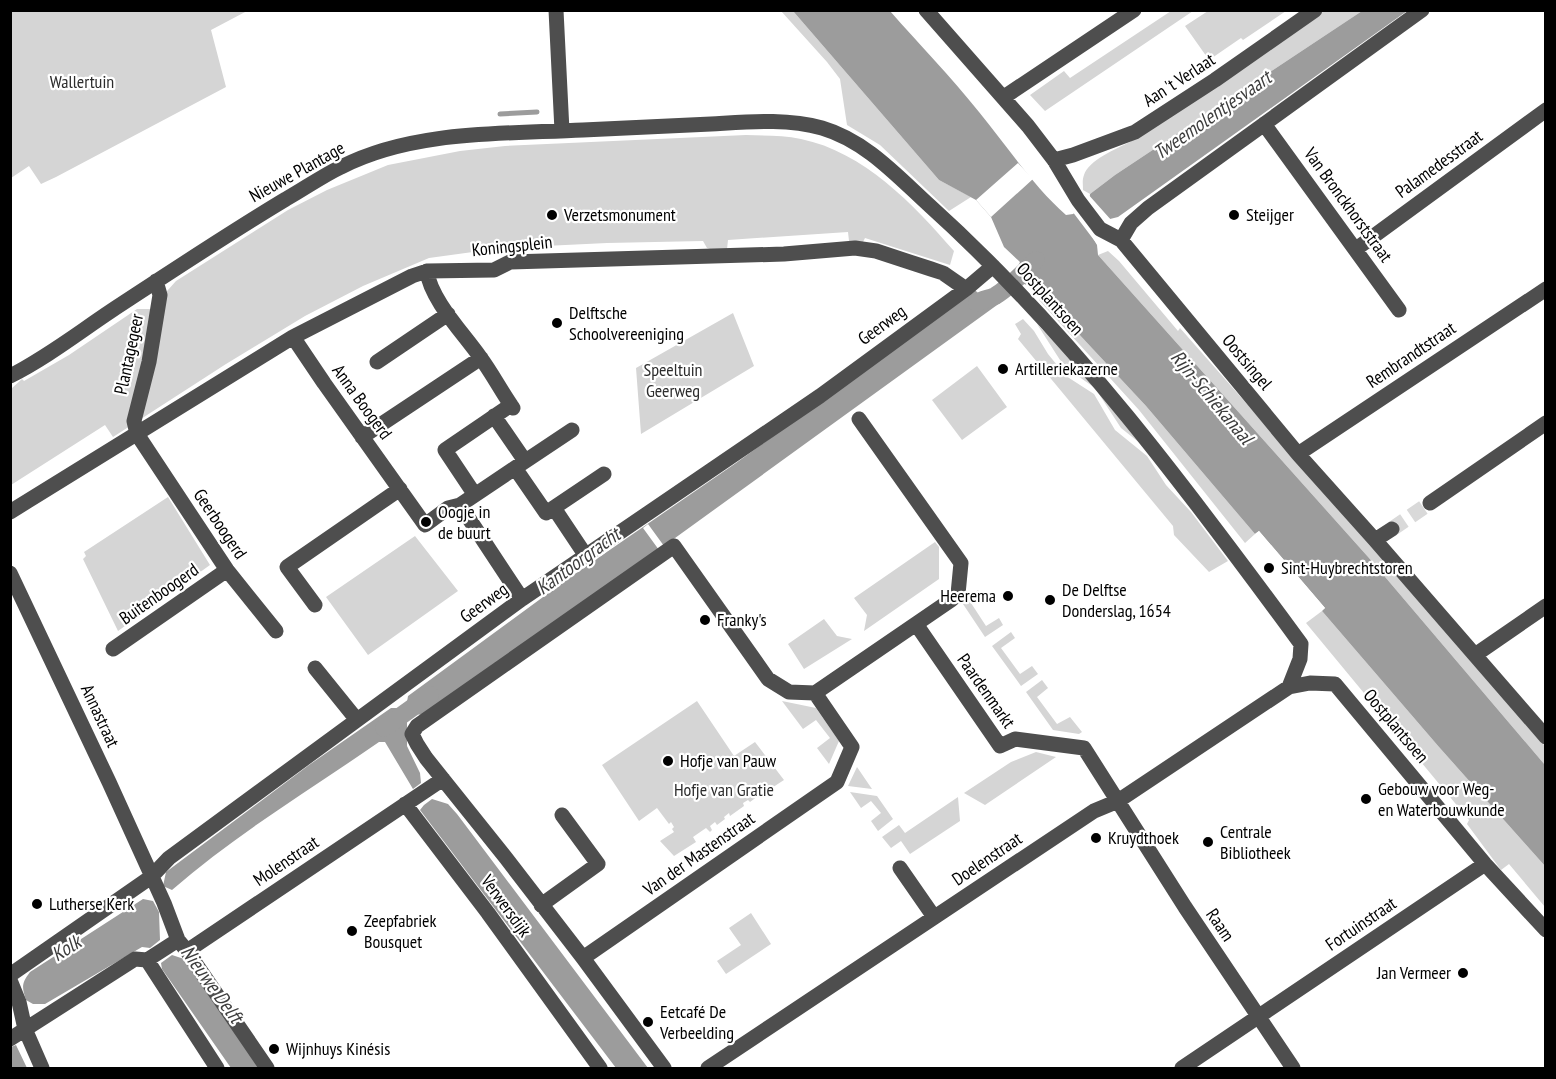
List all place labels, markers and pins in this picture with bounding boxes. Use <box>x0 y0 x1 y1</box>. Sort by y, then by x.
place label: Verzetsmonument <box>563 203 676 226</box>
place label: Steijger <box>1246 203 1294 226</box>
marker: Verzetsmonument <box>545 208 559 222</box>
marker: Steijger <box>1227 208 1241 222</box>
place label: Delftsche Schoolvereeniging <box>569 301 684 345</box>
marker: Delftsche Schoolvereeniging <box>550 316 564 330</box>
place label: Artilleriekazerne <box>1015 357 1118 380</box>
marker: Artilleriekazerne <box>996 362 1010 376</box>
place label: Oogje in de buurt <box>438 500 491 544</box>
marker: Oogje in de buurt <box>419 515 433 529</box>
place label: Sint-Huybrechtstoren <box>1281 556 1413 579</box>
marker: Sint-Huybrechtstoren <box>1262 561 1276 575</box>
place label: De Delftse Donderslag, 1654 <box>1062 578 1171 622</box>
place label: Heerema <box>940 584 996 607</box>
marker: Heerema <box>1001 589 1015 603</box>
marker: De Delftse Donderslag, 1654 <box>1043 593 1057 607</box>
place label: Franky's <box>717 608 767 631</box>
marker: Franky's <box>698 613 712 627</box>
place label: Hofje van Pauw <box>680 749 776 772</box>
marker: Hofje van Pauw <box>661 754 675 768</box>
place label: Gebouw voor Weg- en Waterbouwkunde <box>1378 777 1505 821</box>
marker: Gebouw voor Weg- en Waterbouwkunde <box>1359 792 1373 806</box>
place label: Centrale Bibliotheek <box>1220 820 1291 864</box>
place label: Kruydthoek <box>1108 826 1179 849</box>
marker: Kruydthoek <box>1089 831 1103 845</box>
marker: Centrale Bibliotheek <box>1201 835 1215 849</box>
place label: Lutherse Kerk <box>49 892 134 915</box>
marker: Lutherse Kerk <box>30 897 44 911</box>
place label: Zeepfabriek Bousquet <box>364 909 436 953</box>
marker: Zeepfabriek Bousquet <box>345 924 359 938</box>
place label: Jan Vermeer <box>1376 961 1451 984</box>
marker: Jan Vermeer <box>1456 966 1470 980</box>
place label: Eetcafé De Verbeelding <box>659 1000 734 1044</box>
marker: Eetcafé De Verbeelding <box>641 1015 655 1029</box>
place label: Wijnhuys Kinésis <box>286 1037 390 1060</box>
marker: Wijnhuys Kinésis <box>267 1042 281 1056</box>

